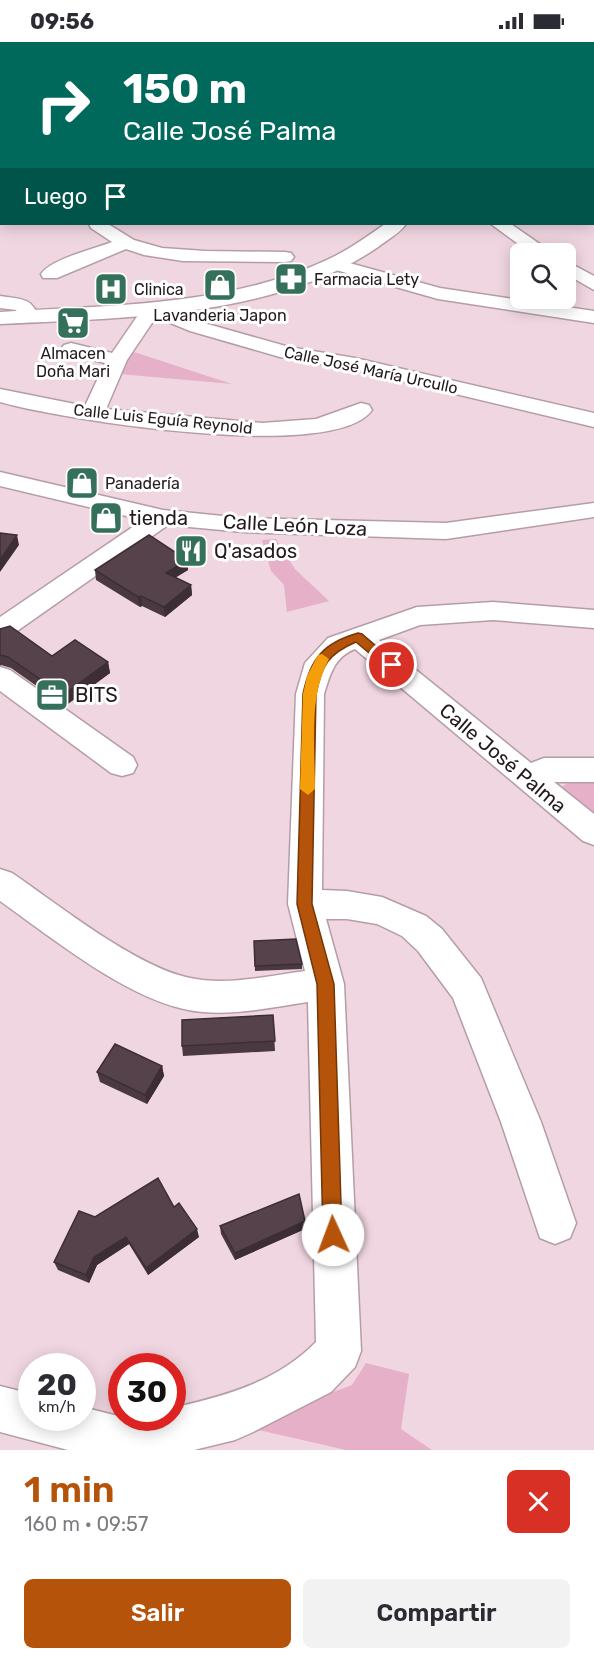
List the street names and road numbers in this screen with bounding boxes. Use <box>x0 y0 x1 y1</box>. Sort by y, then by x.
street label: Calle José María Urcullo <box>282 342 460 398</box>
street label: Calle Luis Eguía Reynold <box>72 400 254 438</box>
street label: Calle León Loza <box>222 509 368 541</box>
street label: Calle José Palma <box>435 698 571 818</box>

